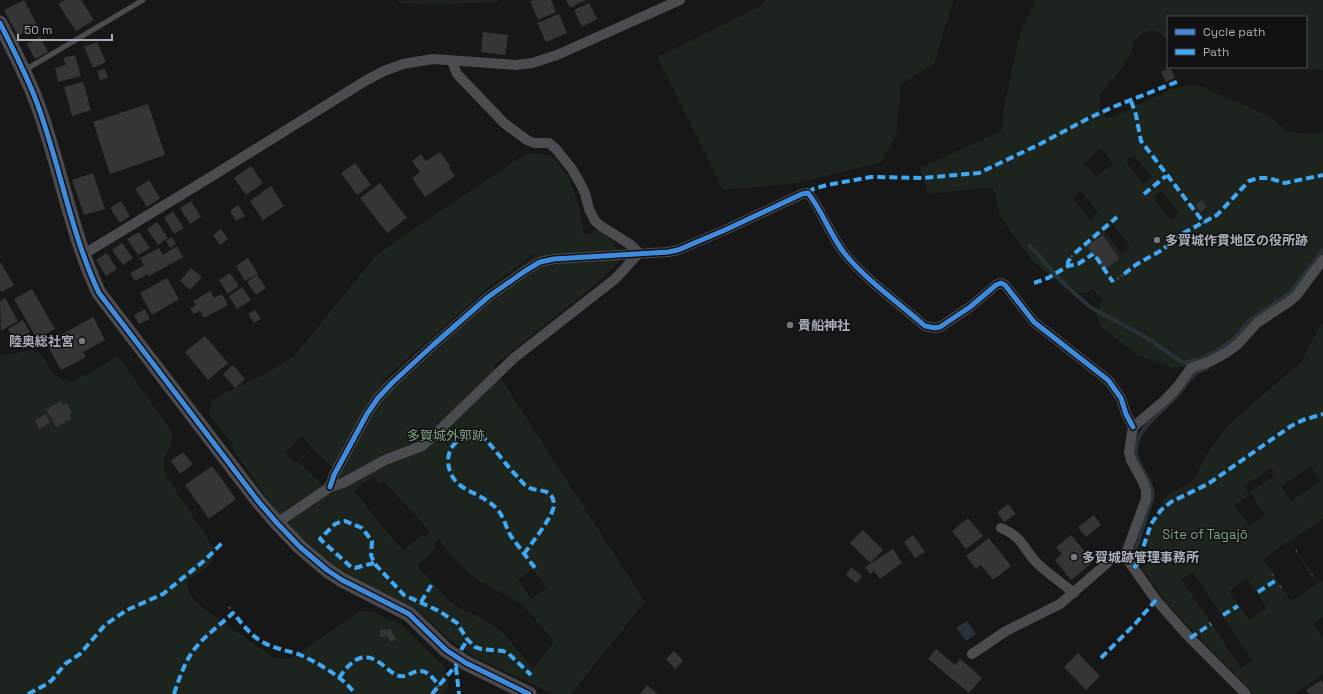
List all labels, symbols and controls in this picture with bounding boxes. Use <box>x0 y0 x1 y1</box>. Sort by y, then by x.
scale bar <box>18 16 112 42</box>
legend <box>1167 16 1307 68</box>
text: 50 m <box>24 22 52 38</box>
text: Cycle path <box>1203 24 1265 40</box>
text: Path <box>1203 44 1229 60</box>
place label: 多賀城作貫地区の役所跡 <box>1165 232 1308 249</box>
marker: 多賀城作貫地区の役所跡 <box>1152 235 1162 245</box>
place label: 貴船神社 <box>798 317 850 334</box>
marker: 貴船神社 <box>785 320 795 330</box>
place label: 陸奥総社宮 <box>9 333 74 350</box>
marker: 陸奥総社宮 <box>77 336 87 346</box>
park label: 多賀城外郭跡 <box>407 427 485 444</box>
park label: Site of Tagajō <box>1162 526 1248 543</box>
place label: 多賀城跡管理事務所 <box>1082 549 1199 566</box>
marker: 多賀城跡管理事務所 <box>1069 552 1079 562</box>

